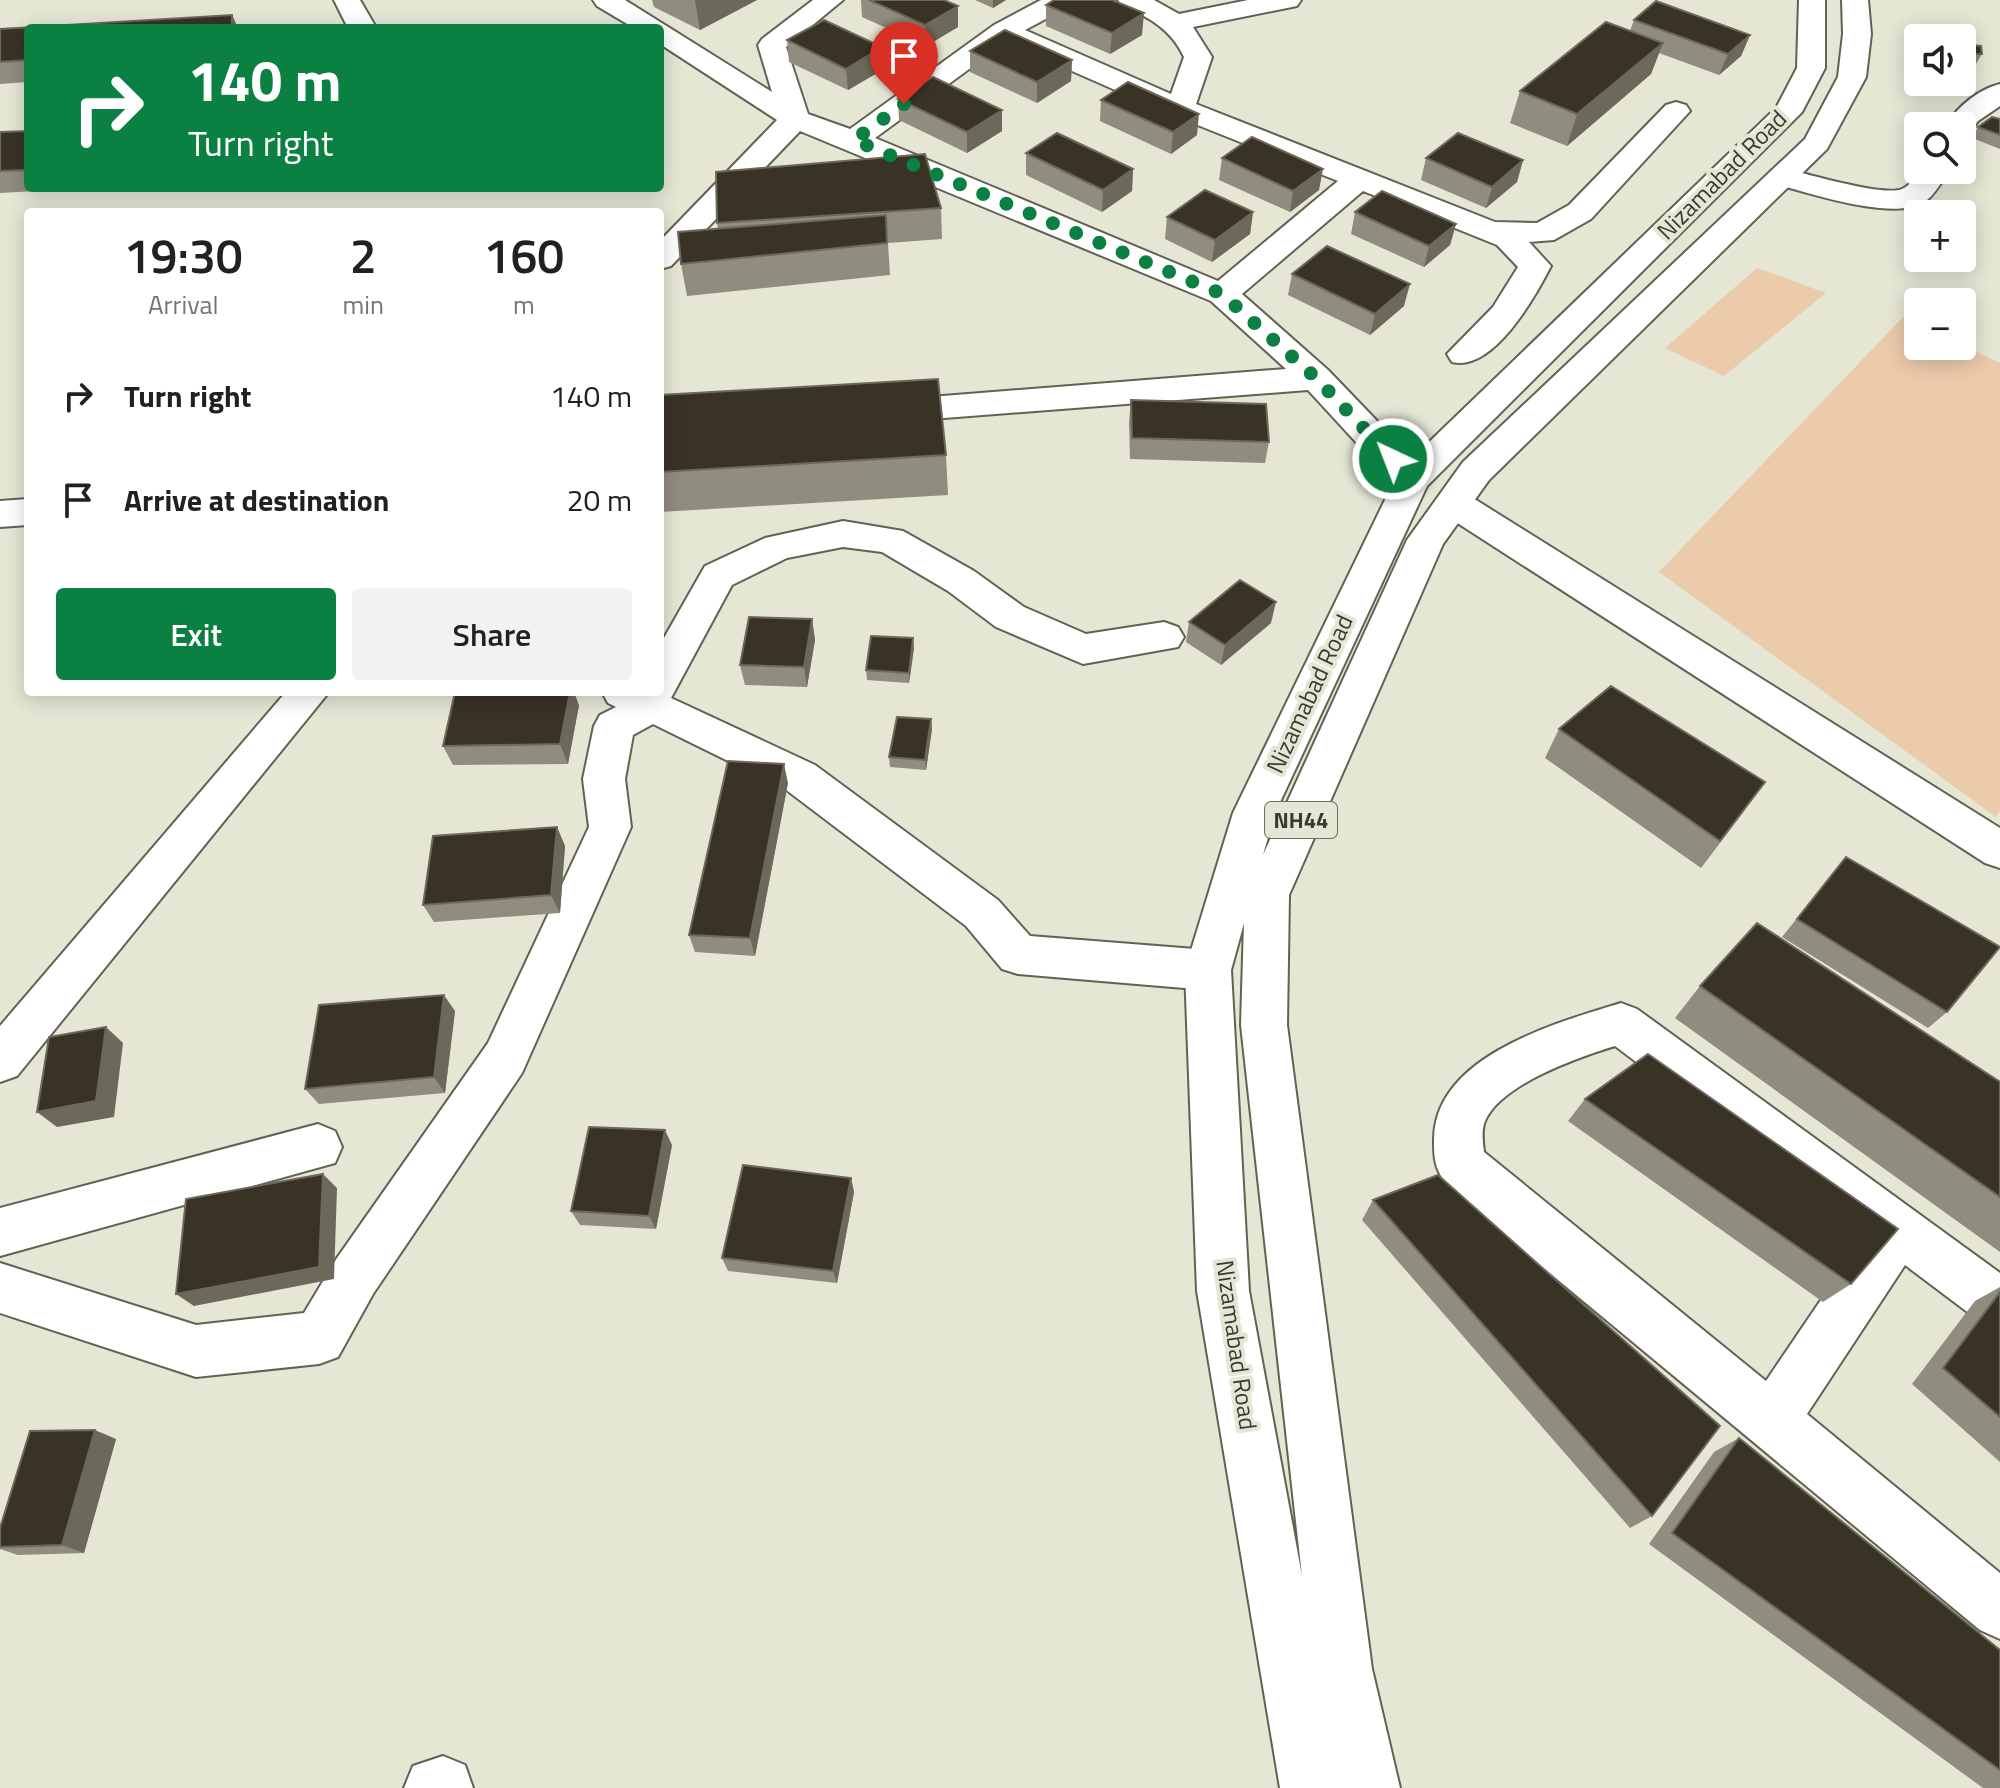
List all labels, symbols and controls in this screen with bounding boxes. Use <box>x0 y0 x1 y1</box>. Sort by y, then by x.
pin <box>870 22 938 104</box>
map controls <box>1904 24 1976 360</box>
button: sound <box>1904 24 1976 96</box>
icon: arrive <box>882 34 926 78</box>
text: 140 m <box>188 38 341 123</box>
icon: right <box>56 56 160 160</box>
street label: Nizamabad Road <box>1648 101 1795 248</box>
button: search <box>1904 112 1976 184</box>
text: Turn right <box>188 115 333 170</box>
button: + <box>1904 200 1976 272</box>
text: 19:30 <box>124 219 243 292</box>
text: 2 <box>350 219 377 292</box>
text: 160 <box>484 219 564 292</box>
text: Arrival <box>148 285 218 324</box>
text: min <box>342 285 384 324</box>
text: m <box>513 285 535 324</box>
button: − <box>1904 288 1976 360</box>
text: Turn right <box>124 373 252 419</box>
text: 140 m <box>550 373 632 419</box>
icon: right <box>56 374 100 418</box>
position arrow <box>1351 417 1435 501</box>
text: Arrive at destination <box>124 477 389 523</box>
text: 20 m <box>567 477 632 523</box>
icon: arrive <box>56 478 100 522</box>
button: Exit <box>56 588 336 680</box>
button: Share <box>352 588 632 680</box>
street label: Nizamabad Road <box>1257 608 1362 779</box>
road number: NH44 <box>1265 802 1337 838</box>
street label: Nizamabad Road <box>1207 1258 1267 1432</box>

